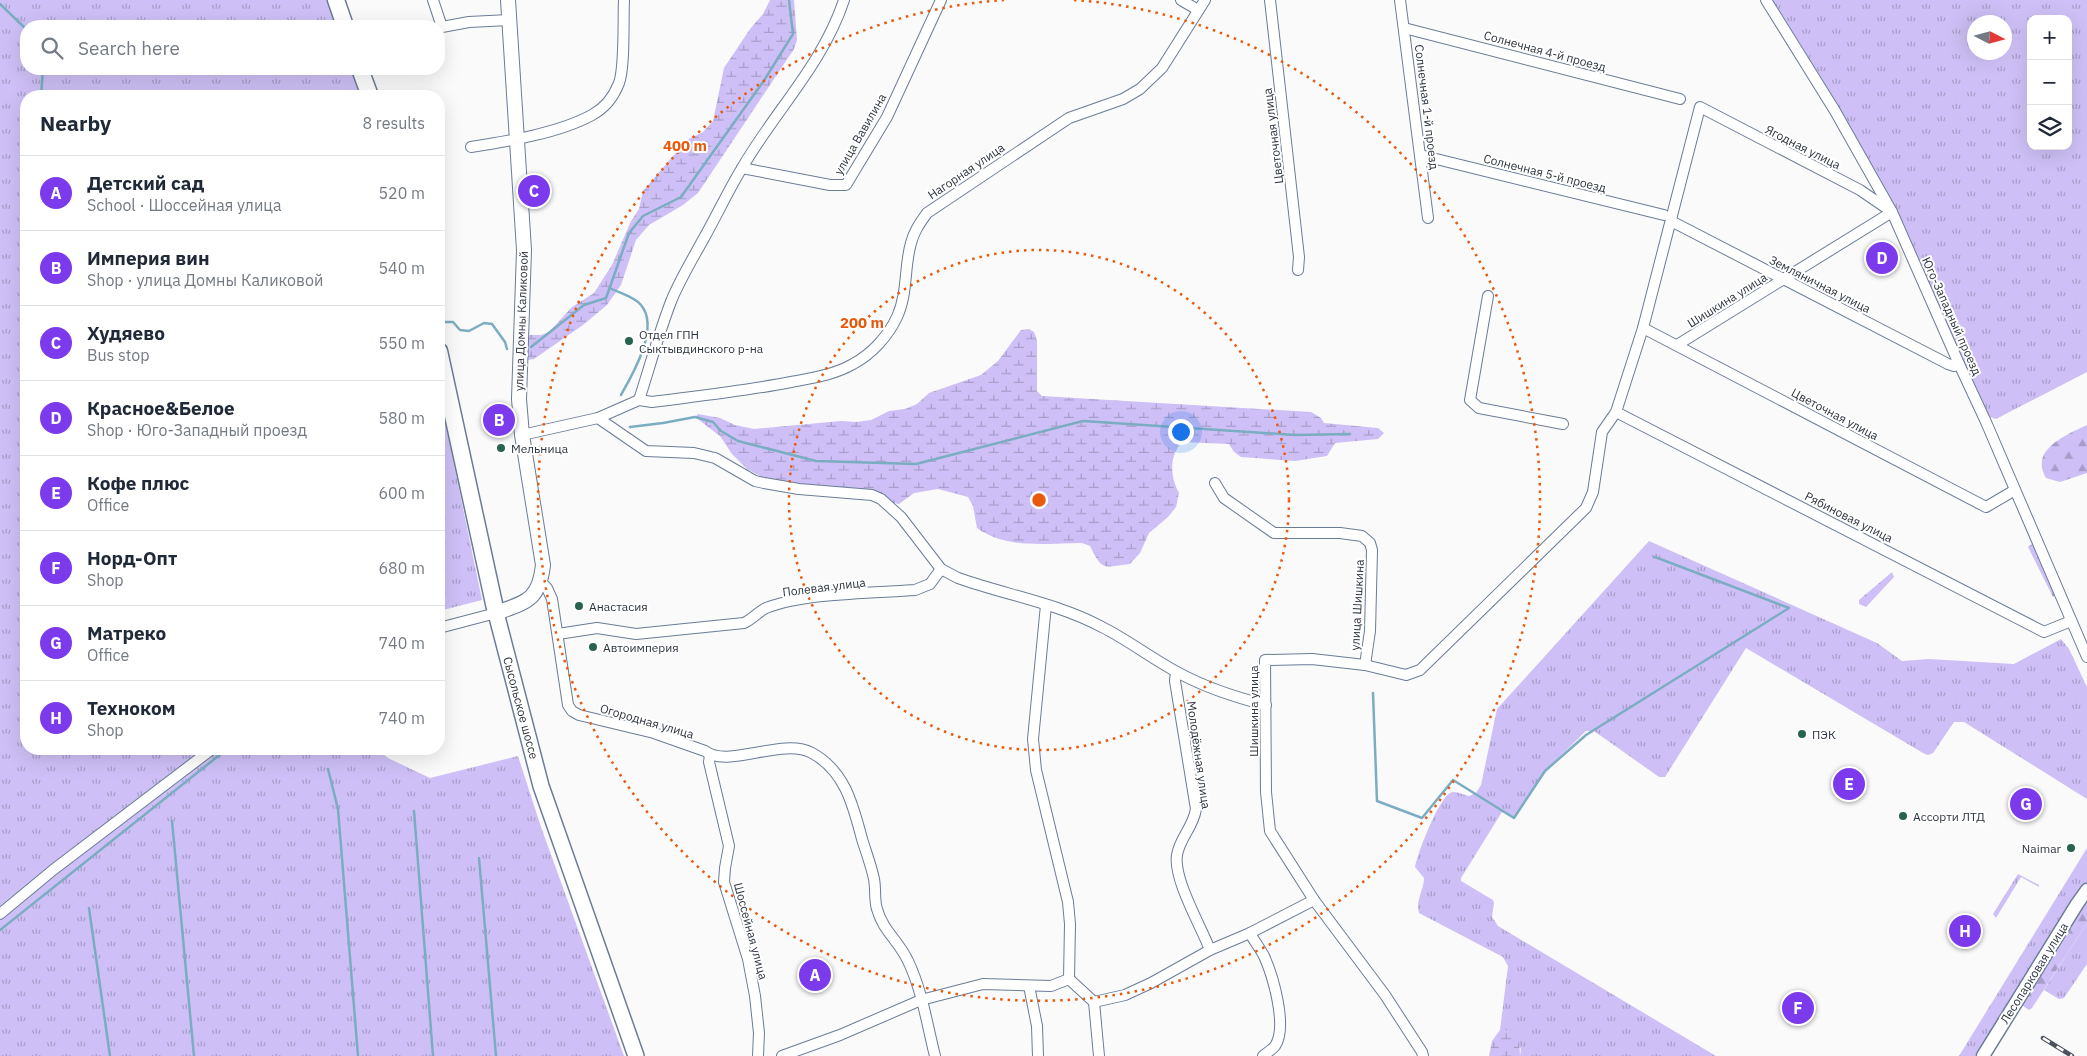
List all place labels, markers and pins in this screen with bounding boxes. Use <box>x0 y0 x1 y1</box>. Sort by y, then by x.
pin: C <box>518 172 550 210</box>
pin: D <box>1866 239 1898 277</box>
place label: Отдел ГПН Сыктывдинского р-на <box>639 327 764 356</box>
marker: Отдел ГПН Сыктывдинского р-на <box>623 335 635 347</box>
pin: B <box>483 401 515 439</box>
place label: Мельница <box>511 441 569 456</box>
marker: Мельница <box>495 442 507 454</box>
centre of rings <box>1030 491 1048 509</box>
place label: Анастасия <box>589 599 648 614</box>
marker: Анастасия <box>573 600 585 612</box>
place label: Автоимперия <box>603 640 679 655</box>
marker: Автоимперия <box>587 641 599 653</box>
place label: ПЭК <box>1812 727 1836 742</box>
marker: ПЭК <box>1796 728 1808 740</box>
pin: E <box>1833 765 1865 803</box>
pin: G <box>2010 785 2042 823</box>
place label: Ассорти ЛТД <box>1913 809 1985 824</box>
marker: Ассорти ЛТД <box>1897 810 1909 822</box>
place label: Naimar <box>2022 841 2062 856</box>
marker: Naimar <box>2065 842 2077 854</box>
pin: H <box>1949 912 1981 950</box>
pin: A <box>799 956 831 994</box>
pin: F <box>1782 989 1814 1027</box>

